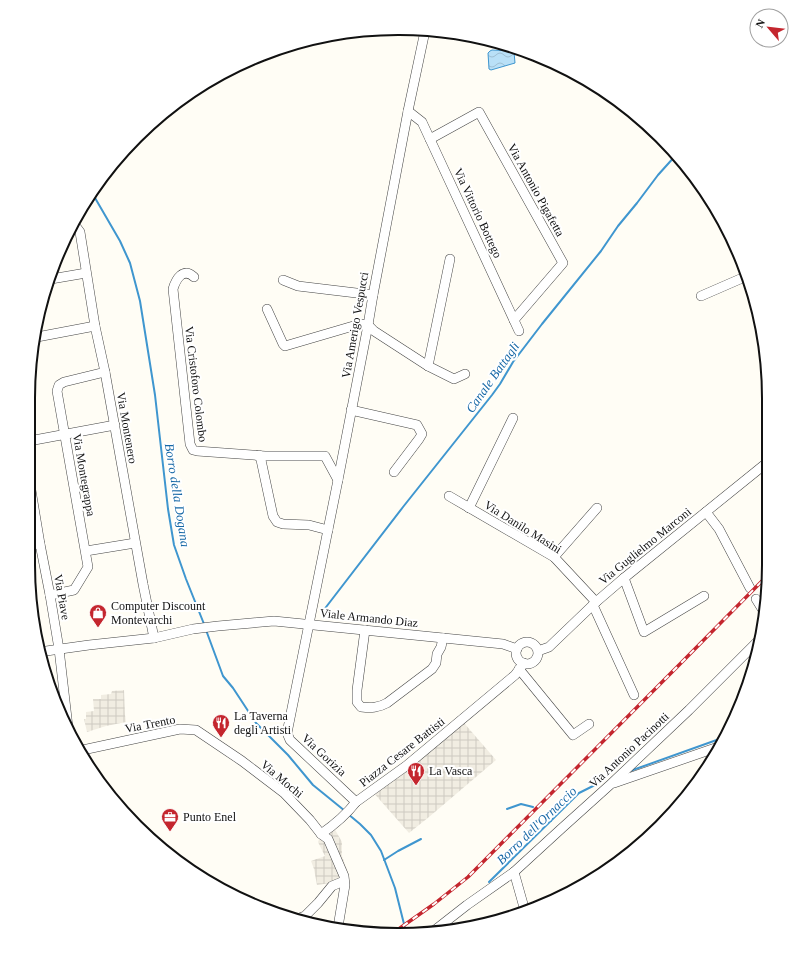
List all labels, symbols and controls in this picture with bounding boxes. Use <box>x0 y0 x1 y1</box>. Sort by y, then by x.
north arrow <box>749 8 789 48</box>
text: N <box>753 17 767 30</box>
street label: Via Antonio Pigafetta <box>505 141 568 239</box>
street label: Via Vittorio Bottego <box>451 166 505 260</box>
street label: Via Amerigo Vespucci <box>339 270 371 379</box>
street label: Via Cristoforo Colombo <box>182 325 210 443</box>
water label: Canale Battagli <box>463 339 522 415</box>
street label: Via Montenero <box>114 391 140 465</box>
street label: Via Montegrappa <box>70 433 98 518</box>
water label: Borro della Dogana <box>162 442 193 549</box>
street label: Via Danilo Masini <box>482 498 565 557</box>
street label: Via Guglielmo Marconi <box>596 504 694 587</box>
street label: Via Piave <box>51 573 73 621</box>
place label: Computer Discount Montevarchi <box>111 599 206 627</box>
shop icon: Computer Discount Montevarchi <box>88 603 108 628</box>
street label: Viale Armando Diaz <box>319 606 419 630</box>
place label: La Taverna degli Artisti <box>234 709 292 737</box>
street label: Via Antonio Pacinotti <box>586 709 672 791</box>
street label: Via Trento <box>124 712 176 736</box>
restaurant icon: La Taverna degli Artisti <box>211 713 231 738</box>
street label: Piazza Cesare Battisti <box>356 714 448 790</box>
street label: Via Gorizia <box>299 731 350 780</box>
street label: Via Mochi <box>258 757 307 801</box>
restaurant icon: La Vasca <box>406 761 426 786</box>
place label: La Vasca <box>429 764 473 778</box>
water label: Borro dell'Ornaccio <box>493 783 580 867</box>
office icon: Punto Enel <box>160 807 180 832</box>
place label: Punto Enel <box>183 810 237 824</box>

